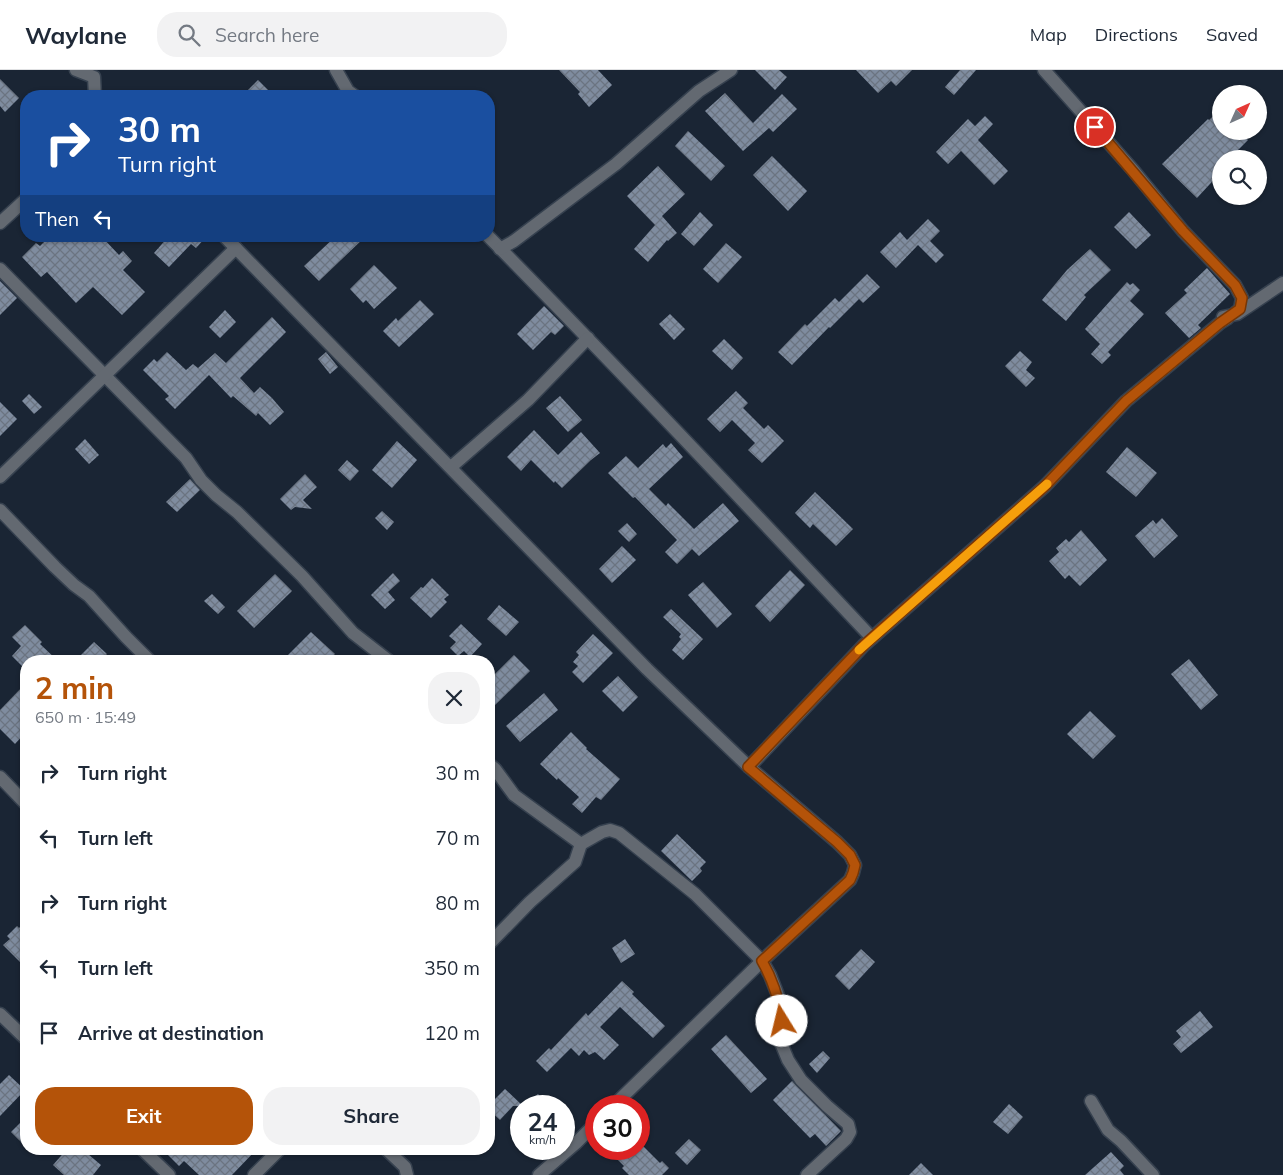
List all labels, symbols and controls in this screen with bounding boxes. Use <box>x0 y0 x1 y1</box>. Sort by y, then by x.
search box <box>157 12 507 57</box>
text: Waylane <box>25 20 127 50</box>
icon: search <box>175 21 203 49</box>
text: Search here <box>215 23 319 47</box>
text: Map <box>1030 23 1067 46</box>
text: Directions <box>1095 23 1178 46</box>
text: Saved <box>1206 23 1258 46</box>
north arrow <box>1212 85 1268 140</box>
map controls <box>1212 85 1267 205</box>
pin <box>1074 106 1116 148</box>
text: 30 m <box>118 107 201 151</box>
icon: right <box>35 110 100 175</box>
icon: arrive <box>1081 113 1109 141</box>
text: Turn right <box>118 150 216 178</box>
button: search <box>1212 150 1267 205</box>
icon: left <box>89 205 117 233</box>
text: Then <box>35 207 79 231</box>
text: 2 min <box>35 669 114 707</box>
button: close <box>428 672 480 724</box>
text: 650 m · 15:49 <box>35 707 136 727</box>
icon: right <box>35 759 63 787</box>
text: Turn right <box>78 761 167 785</box>
text: 30 m <box>436 761 480 785</box>
icon: left <box>35 824 63 852</box>
text: Turn left <box>78 826 153 850</box>
text: 70 m <box>436 826 480 850</box>
icon: right <box>35 889 63 917</box>
text: Turn right <box>78 891 167 915</box>
text: 80 m <box>436 891 480 915</box>
icon: left <box>35 954 63 982</box>
text: Turn left <box>78 956 153 980</box>
text: 350 m <box>424 956 480 980</box>
position arrow <box>755 994 807 1046</box>
icon: arrive <box>35 1019 63 1047</box>
text: Arrive at destination <box>78 1021 264 1045</box>
text: 120 m <box>424 1021 480 1045</box>
button: Exit <box>35 1087 253 1145</box>
button: Share <box>263 1087 480 1145</box>
speed limit sign: 30 <box>585 1095 650 1160</box>
text: 24 <box>527 1106 558 1137</box>
text: km/h <box>529 1132 556 1147</box>

